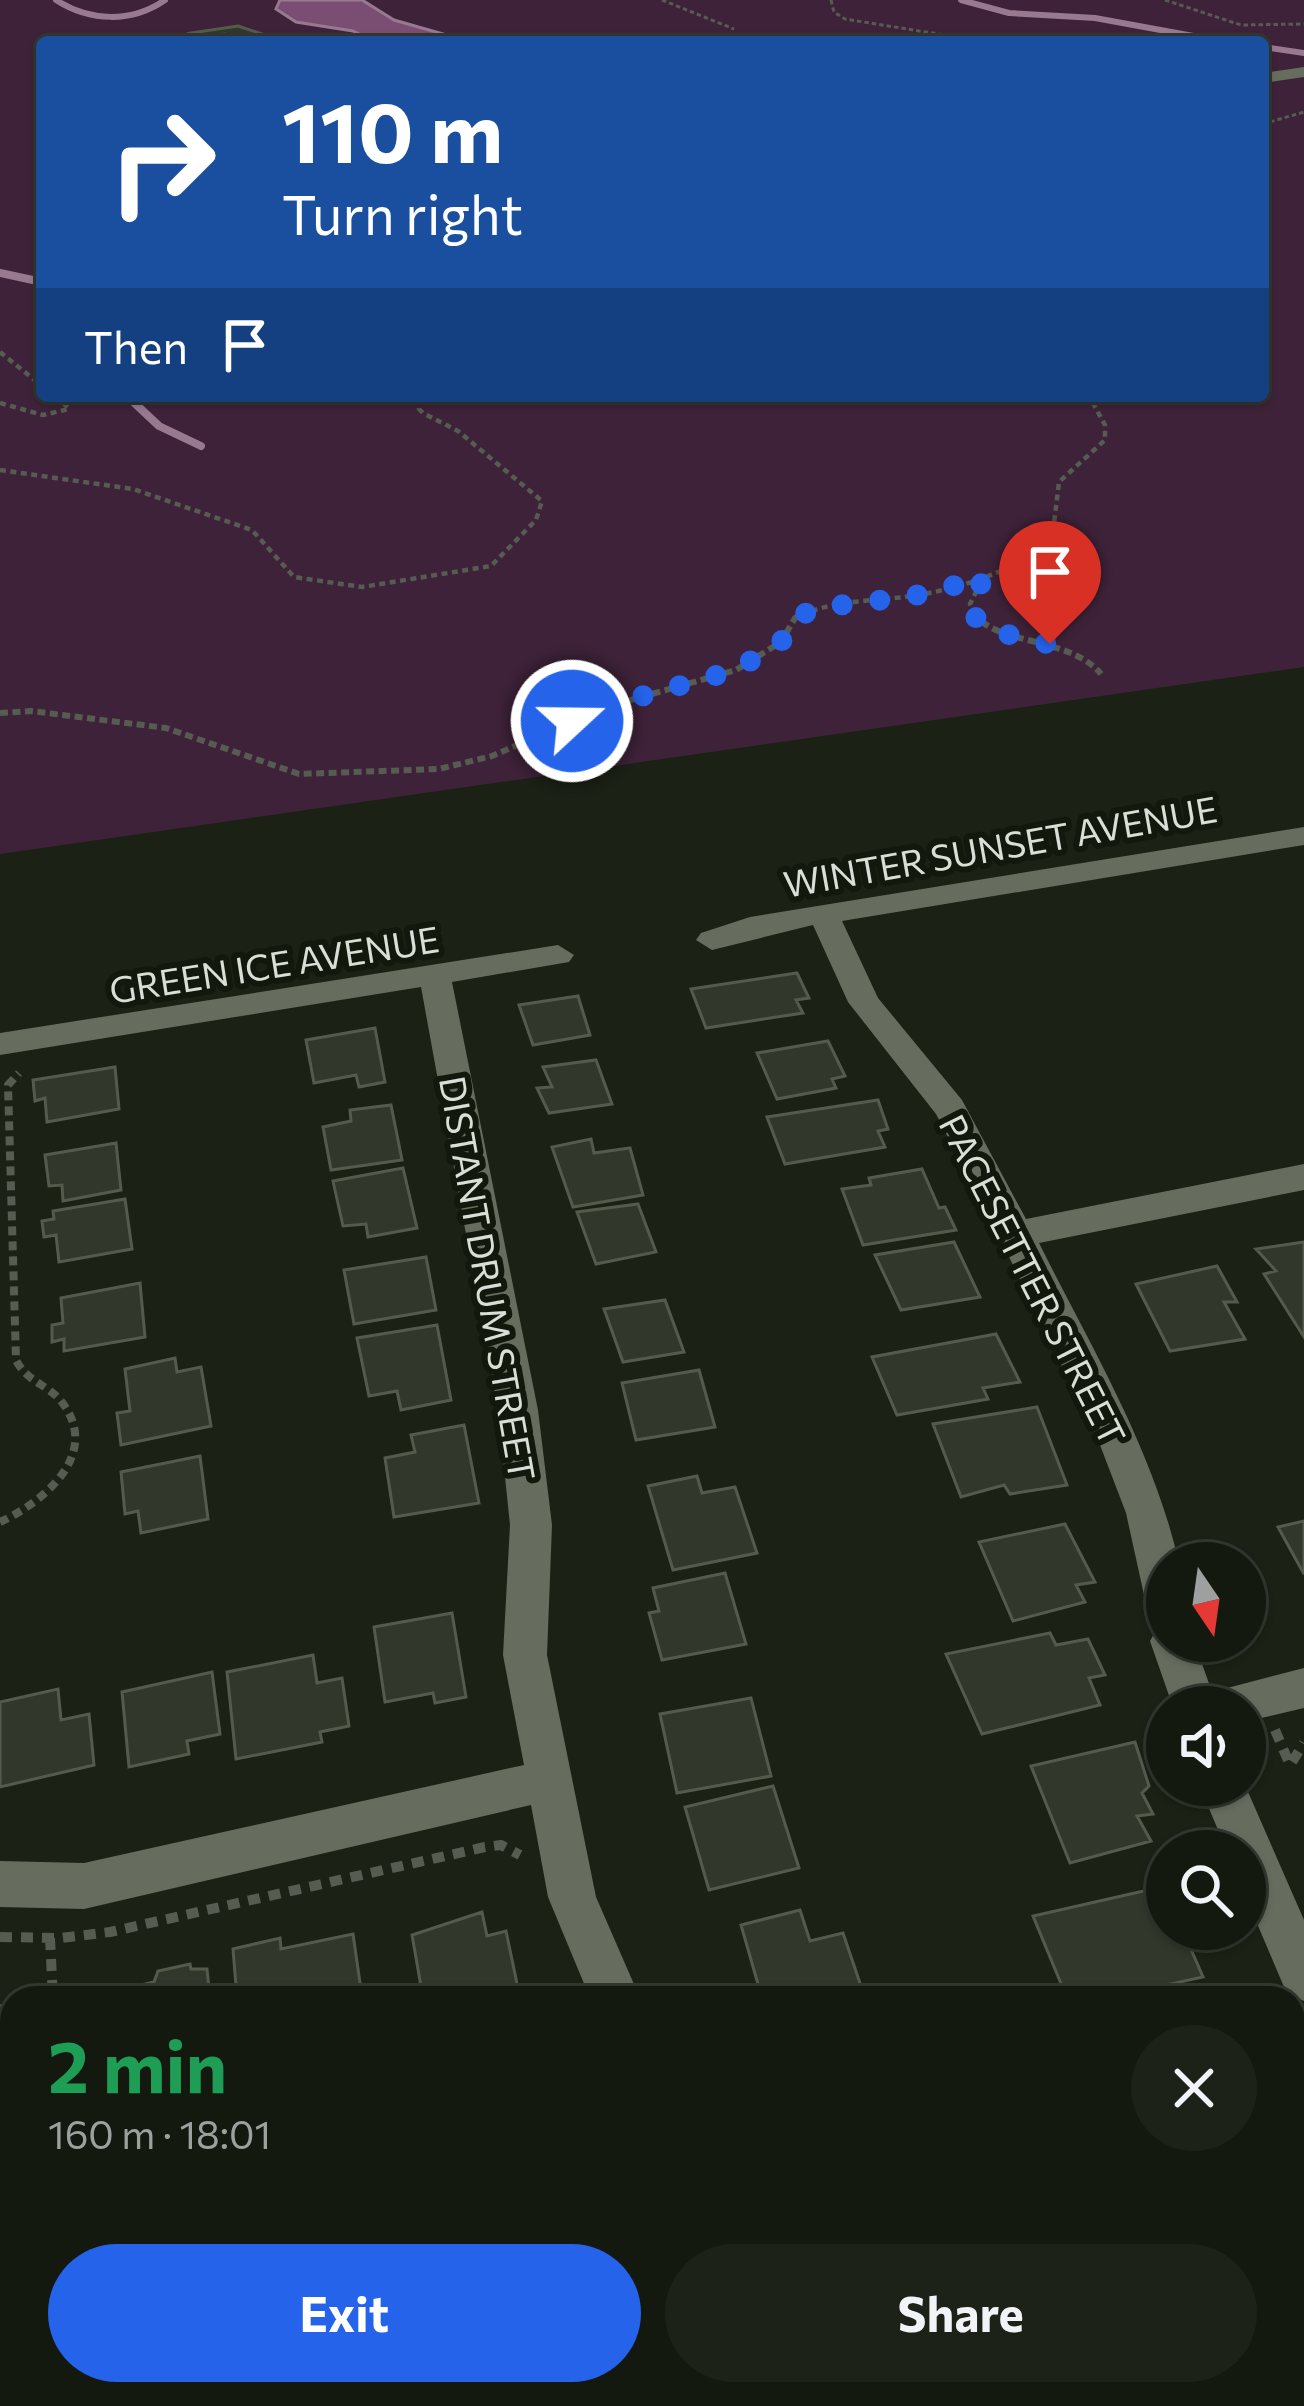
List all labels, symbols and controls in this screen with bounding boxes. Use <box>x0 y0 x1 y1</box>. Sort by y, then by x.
text: 110 m <box>282 78 503 180</box>
icon: right <box>84 84 240 240</box>
text: Turn right <box>282 180 523 246</box>
icon: arrive <box>212 312 278 378</box>
text: Then <box>84 318 188 373</box>
pin <box>999 521 1101 644</box>
icon: arrive <box>1017 539 1083 605</box>
position arrow <box>509 658 635 784</box>
street label: WINTER SUNSET AVENUE <box>780 785 1220 905</box>
street label: GREEN ICE AVENUE <box>106 915 442 1011</box>
street label: DISTANT DRUM STREET <box>432 1072 546 1484</box>
street label: PACESETTER STREET <box>932 1106 1136 1452</box>
north arrow <box>1146 1542 1266 1662</box>
map controls <box>1146 1542 1266 1950</box>
button: sound <box>1146 1686 1266 1806</box>
button: search <box>1146 1830 1266 1950</box>
text: 2 min <box>48 2020 227 2108</box>
button: close <box>1131 2025 1257 2151</box>
text: 160 m · 18:01 <box>48 2109 271 2157</box>
button: Exit <box>48 2244 641 2382</box>
button: Share <box>665 2244 1257 2382</box>

